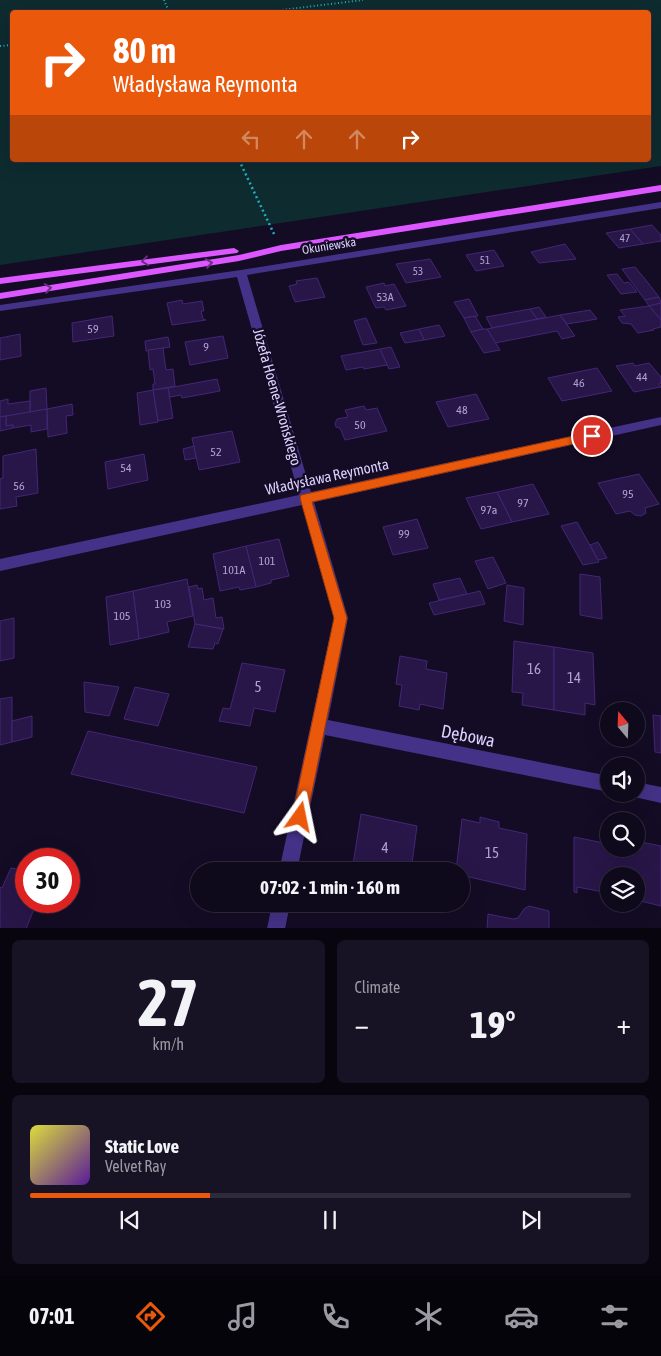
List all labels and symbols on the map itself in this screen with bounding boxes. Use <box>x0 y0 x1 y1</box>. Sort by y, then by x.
house number: 47 <box>620 232 630 244</box>
street label: Okuniewska <box>301 235 357 257</box>
house number: 51 <box>480 254 490 266</box>
one-way arrow <box>141 255 149 266</box>
one-way arrow <box>204 258 213 268</box>
house number: 53 <box>413 265 423 277</box>
one-way arrow <box>45 283 53 294</box>
house number: 53A <box>376 290 394 304</box>
house number: 59 <box>87 322 99 336</box>
street label: Józefa Hoene-Wrońskiego <box>250 326 305 467</box>
house number: 9 <box>203 340 209 354</box>
house number: 44 <box>636 370 648 384</box>
house number: 46 <box>573 376 585 390</box>
house number: 48 <box>456 403 468 417</box>
pin <box>571 415 613 457</box>
house number: 50 <box>354 418 366 432</box>
house number: 52 <box>210 445 222 459</box>
street label: Władysława Reymonta <box>264 455 390 498</box>
house number: 54 <box>120 461 132 475</box>
house number: 56 <box>13 479 25 493</box>
house number: 95 <box>622 487 634 501</box>
house number: 97 <box>517 496 529 510</box>
house number: 97a <box>481 503 497 517</box>
house number: 99 <box>398 527 410 541</box>
house number: 101 <box>259 554 276 568</box>
house number: 101A <box>223 563 246 577</box>
house number: 103 <box>155 597 171 611</box>
house number: 105 <box>114 609 130 623</box>
house number: 16 <box>527 660 541 677</box>
house number: 14 <box>567 669 581 686</box>
house number: 5 <box>254 678 262 695</box>
north arrow <box>600 702 645 748</box>
street label: Dębowa <box>440 720 497 751</box>
position arrow <box>273 790 325 842</box>
house number: 4 <box>381 839 389 856</box>
house number: 15 <box>485 844 499 861</box>
speed limit sign: 30 <box>15 848 80 913</box>

